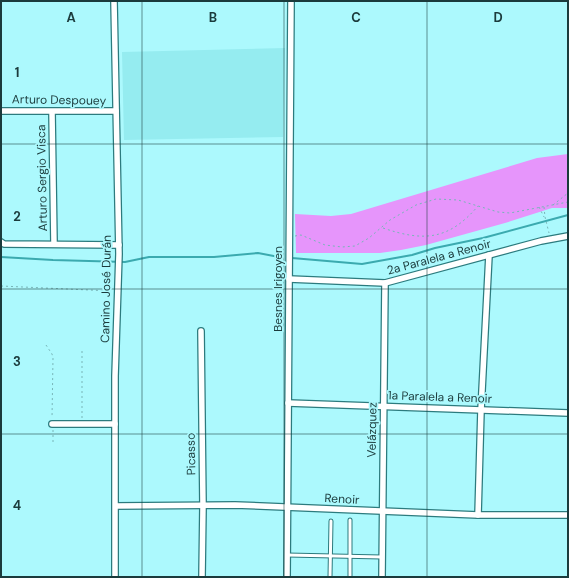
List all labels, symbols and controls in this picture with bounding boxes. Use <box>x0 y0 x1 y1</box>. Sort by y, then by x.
text: A <box>66 9 76 26</box>
text: B <box>209 9 217 26</box>
text: C <box>351 9 361 26</box>
text: D <box>493 9 503 26</box>
text: 1 <box>15 64 19 81</box>
street label: Arturo Despouey <box>12 91 107 109</box>
street label: Arturo Sergio Visca <box>33 124 51 232</box>
text: 2 <box>13 208 21 225</box>
street label: Camino José Durán <box>97 235 115 343</box>
street label: 2a Paralela a Renoir <box>385 235 493 279</box>
street label: Besnes Irigoyen <box>270 246 286 332</box>
text: 3 <box>13 353 21 370</box>
street label: 1a Paralela a Renoir <box>388 387 493 407</box>
street label: Velázquez <box>364 402 380 458</box>
street label: Picasso <box>183 433 199 475</box>
street label: Renoir <box>324 490 360 508</box>
text: 4 <box>13 497 21 514</box>

